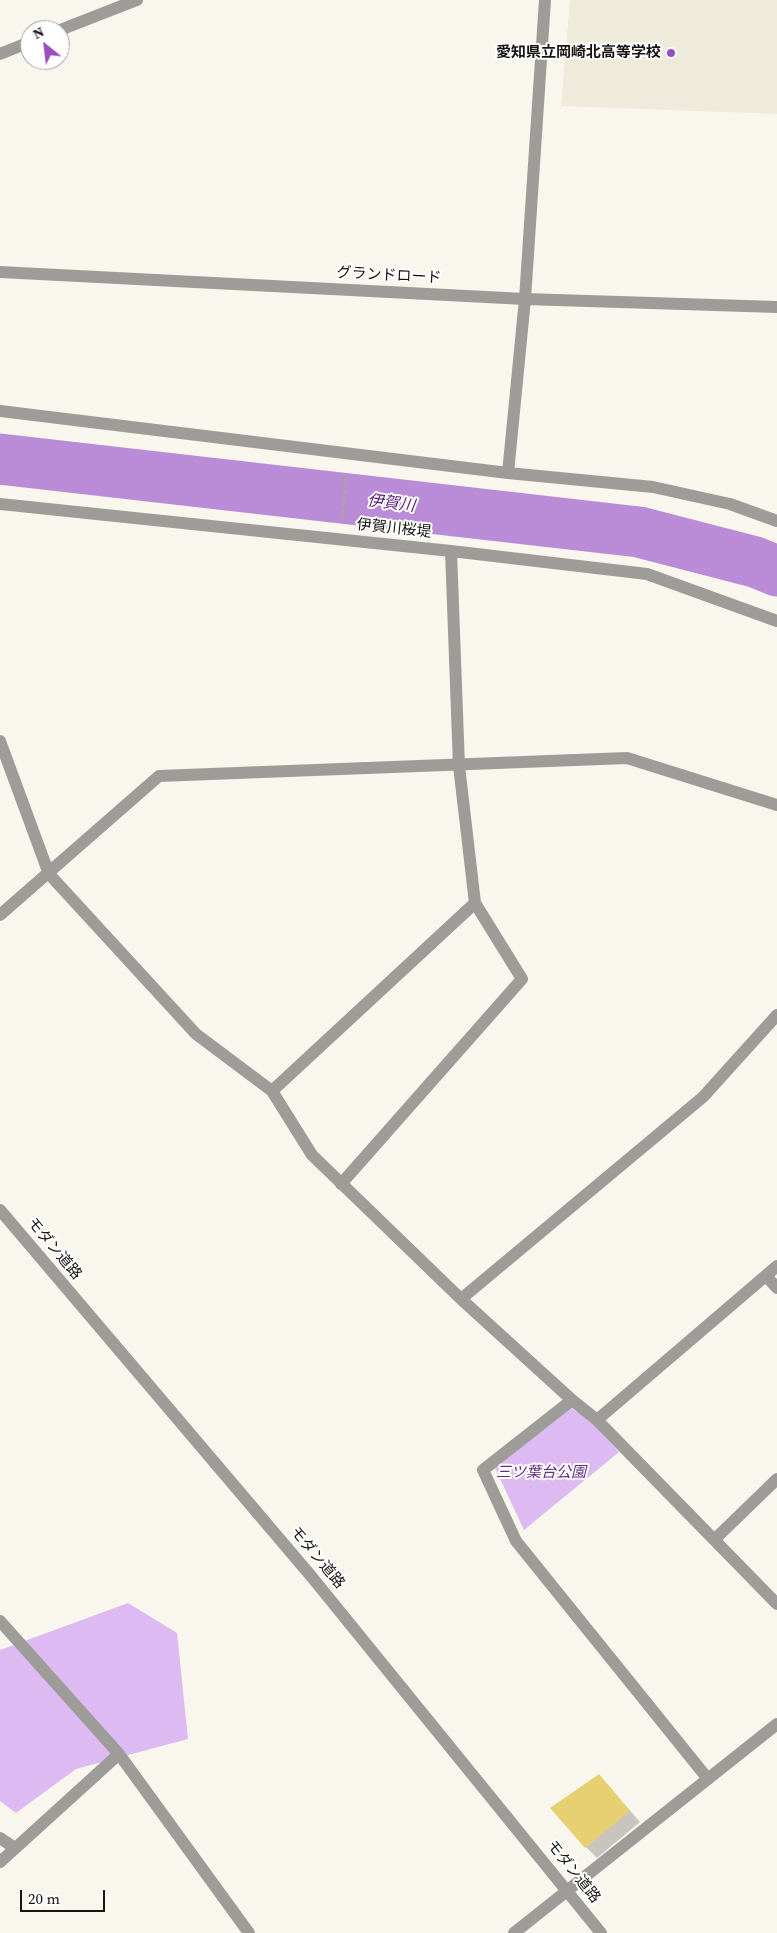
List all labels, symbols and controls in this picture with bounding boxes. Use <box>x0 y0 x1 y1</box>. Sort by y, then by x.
north arrow <box>20 20 70 70</box>
text: N <box>29 22 48 44</box>
place label: 愛知県立岡崎北高等学校 <box>496 44 661 62</box>
marker: 愛知県立岡崎北高等学校 <box>665 47 677 59</box>
street label: グランドロード <box>336 264 442 288</box>
water label: 伊賀川 <box>366 492 416 516</box>
street label: 伊賀川桜堤 <box>356 516 432 542</box>
street label: モダン道路 <box>23 1214 85 1284</box>
park label: 三ツ葉台公園 <box>496 1464 586 1482</box>
street label: モダン道路 <box>286 1523 348 1593</box>
street label: モダン道路 <box>542 1837 604 1907</box>
scale bar <box>22 1880 108 1912</box>
text: 20 m <box>28 1888 60 1909</box>

